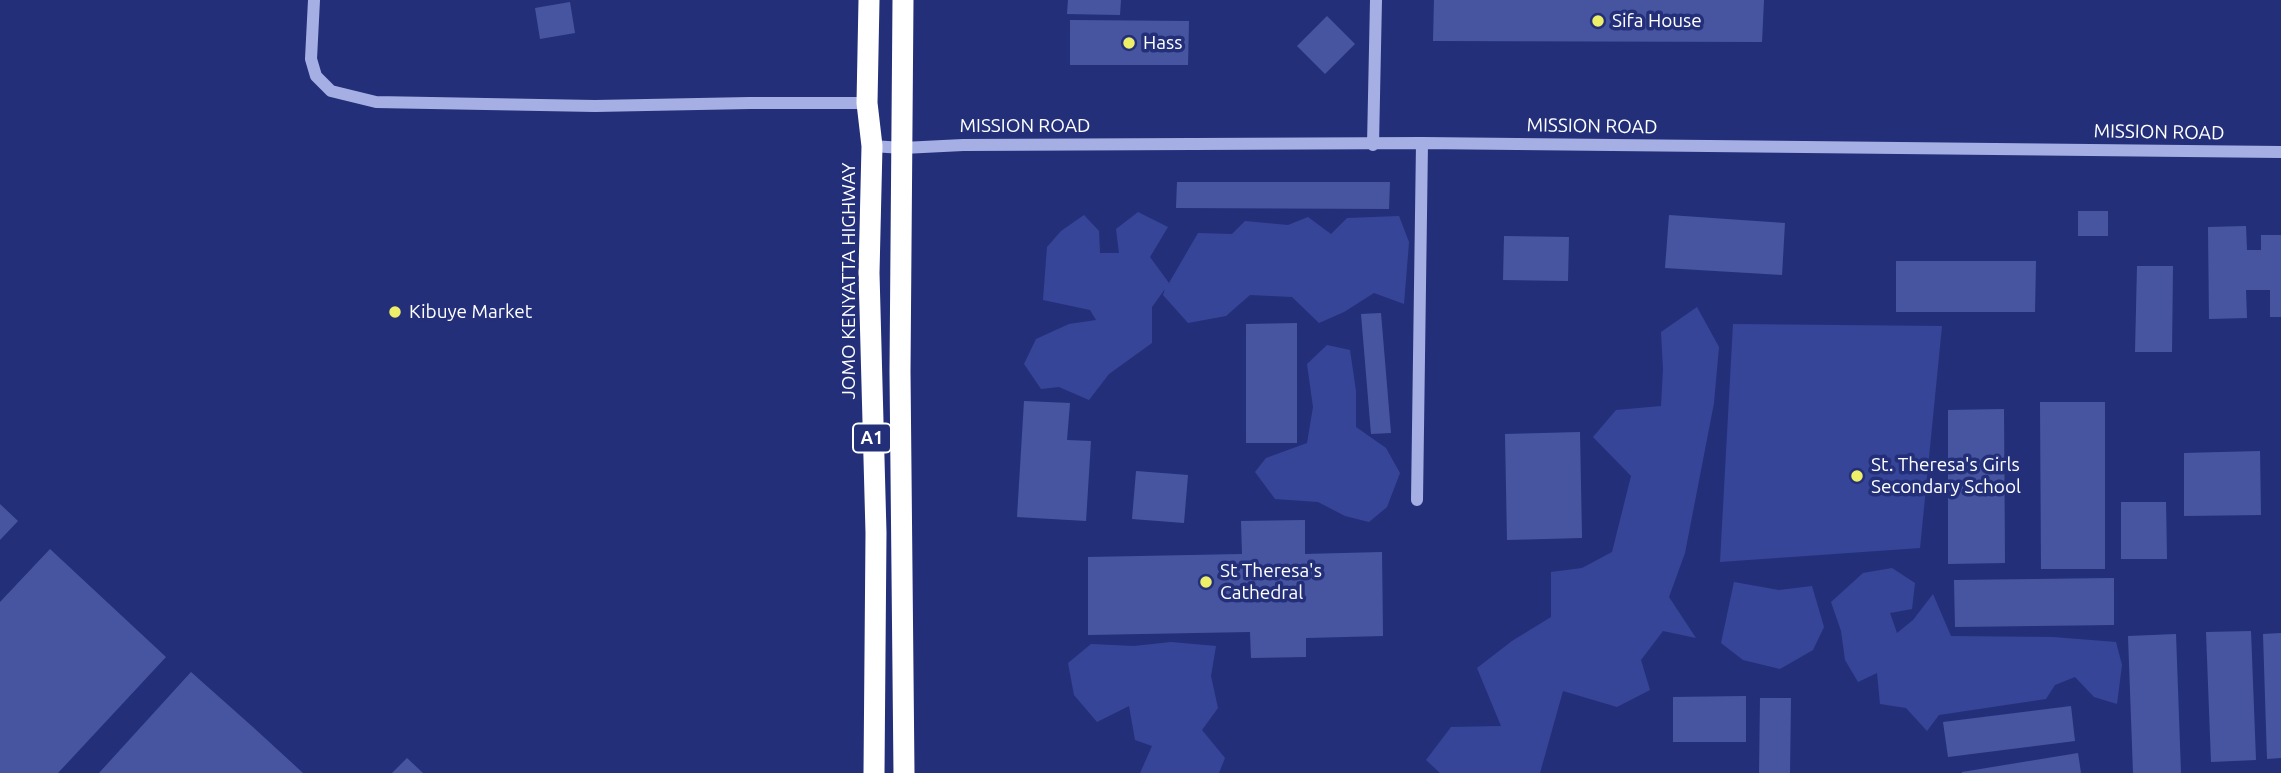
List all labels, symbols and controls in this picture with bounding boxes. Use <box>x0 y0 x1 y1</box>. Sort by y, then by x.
place label: Sifa House <box>1612 10 1702 32</box>
marker: Sifa House <box>1590 13 1606 29</box>
place label: Hass <box>1143 32 1183 54</box>
marker: Hass <box>1121 35 1137 51</box>
street label: MISSION ROAD <box>1526 113 1658 139</box>
street label: MISSION ROAD <box>960 115 1090 137</box>
street label: MISSION ROAD <box>2093 119 2225 145</box>
street label: JOMO KENYATTA HIGHWAY <box>838 163 860 399</box>
place label: Kibuye Market <box>409 301 532 323</box>
marker: Kibuye Market <box>387 304 403 320</box>
road number: A1 <box>853 424 891 452</box>
place label: St. Theresa's Girls Secondary School <box>1871 454 2021 498</box>
marker: St. Theresa's Girls Secondary School <box>1849 468 1865 484</box>
place label: St Theresa's Cathedral <box>1220 560 1322 604</box>
marker: St Theresa's Cathedral <box>1198 574 1214 590</box>

